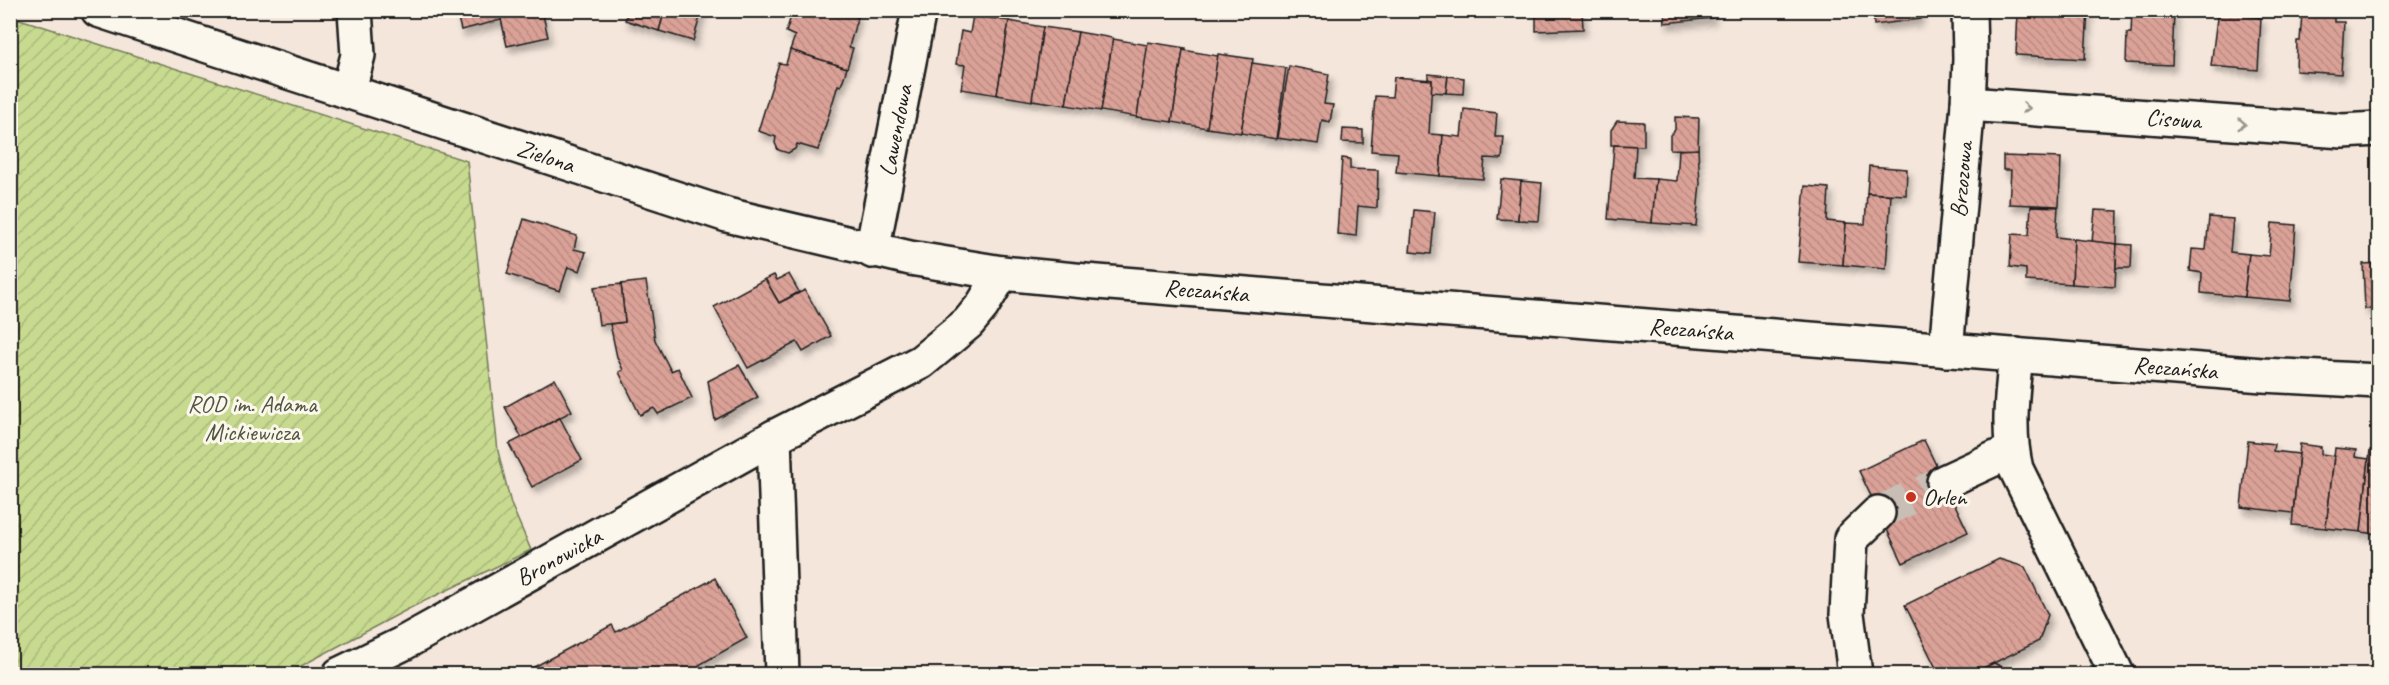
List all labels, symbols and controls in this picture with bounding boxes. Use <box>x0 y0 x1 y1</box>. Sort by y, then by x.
street label: Lawendowa <box>872 81 919 178</box>
one-way arrow <box>2022 101 2031 114</box>
street label: Cisowa <box>2145 102 2204 136</box>
one-way arrow <box>2237 117 2246 130</box>
street label: Zielona <box>513 133 580 180</box>
street label: Brzozowa <box>1943 139 1980 219</box>
street label: Reczańska <box>1163 272 1251 309</box>
street label: Reczańska <box>1648 311 1736 348</box>
street label: Reczańska <box>2132 350 2220 386</box>
park label: ROD im. Adama Mickiewicza <box>188 389 318 447</box>
place label: Orlen <box>1923 482 1967 512</box>
marker: Orlen <box>1904 490 1918 504</box>
street label: Bronowicka <box>510 520 608 593</box>

